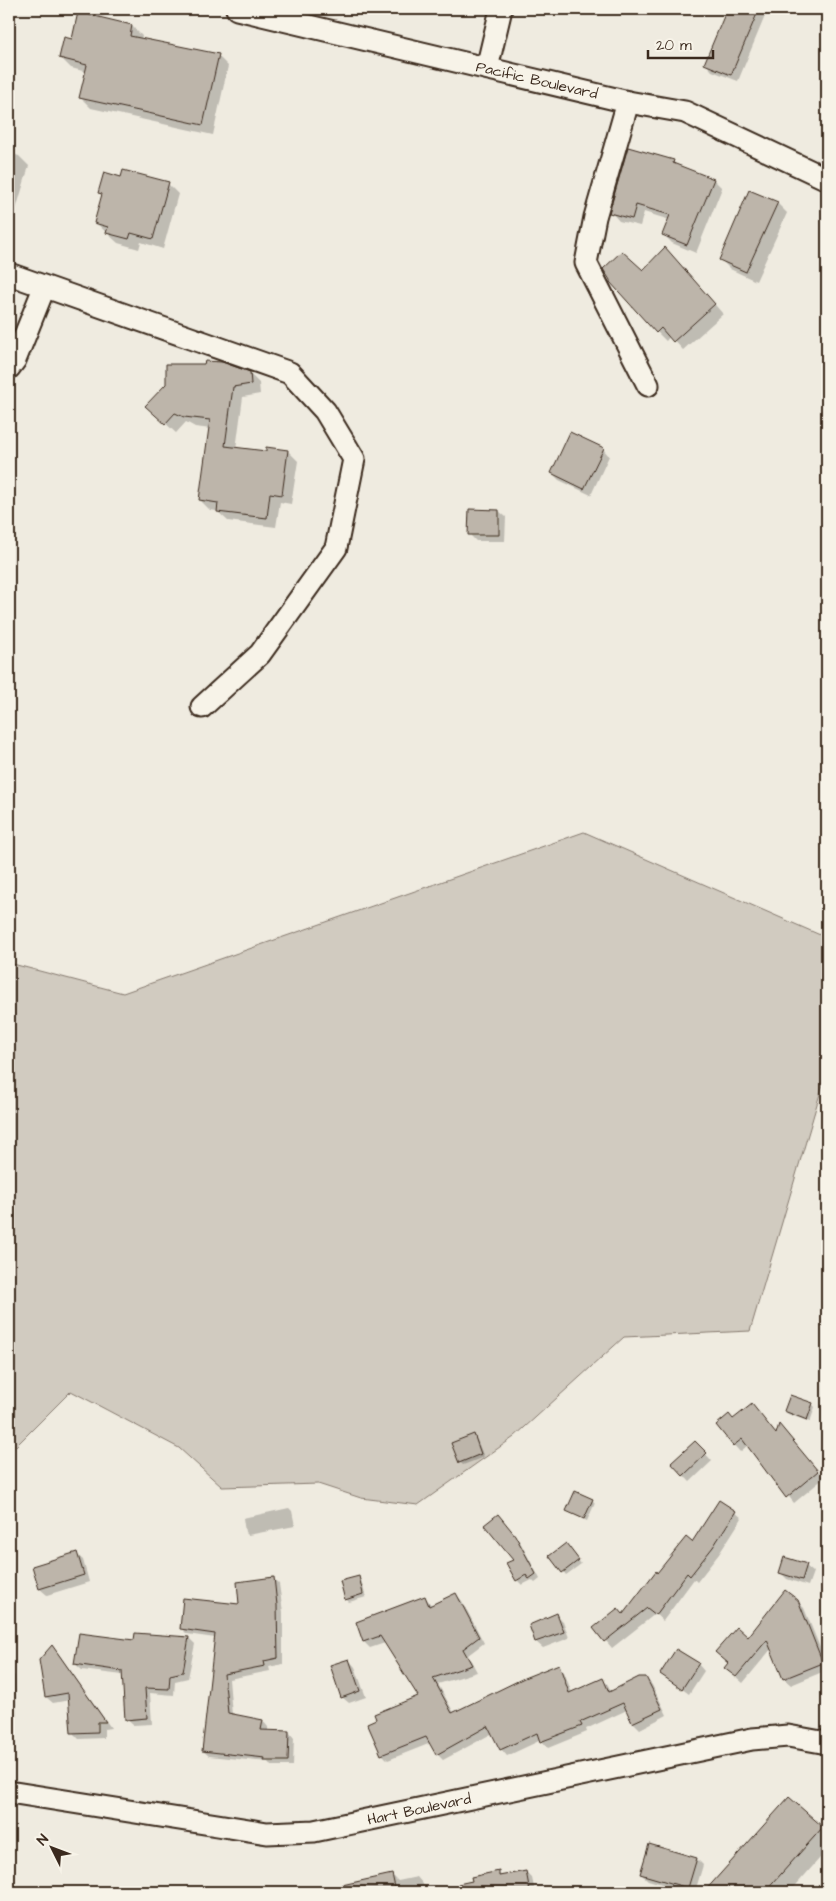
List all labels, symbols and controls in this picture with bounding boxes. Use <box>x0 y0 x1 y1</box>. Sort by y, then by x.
scale bar <box>648 28 714 60</box>
text: 20 m <box>656 35 692 56</box>
street label: Pacific Boulevard <box>474 56 600 105</box>
street label: Hart Boulevard <box>365 1788 473 1831</box>
north arrow <box>28 1824 78 1874</box>
text: N <box>33 1830 54 1850</box>

